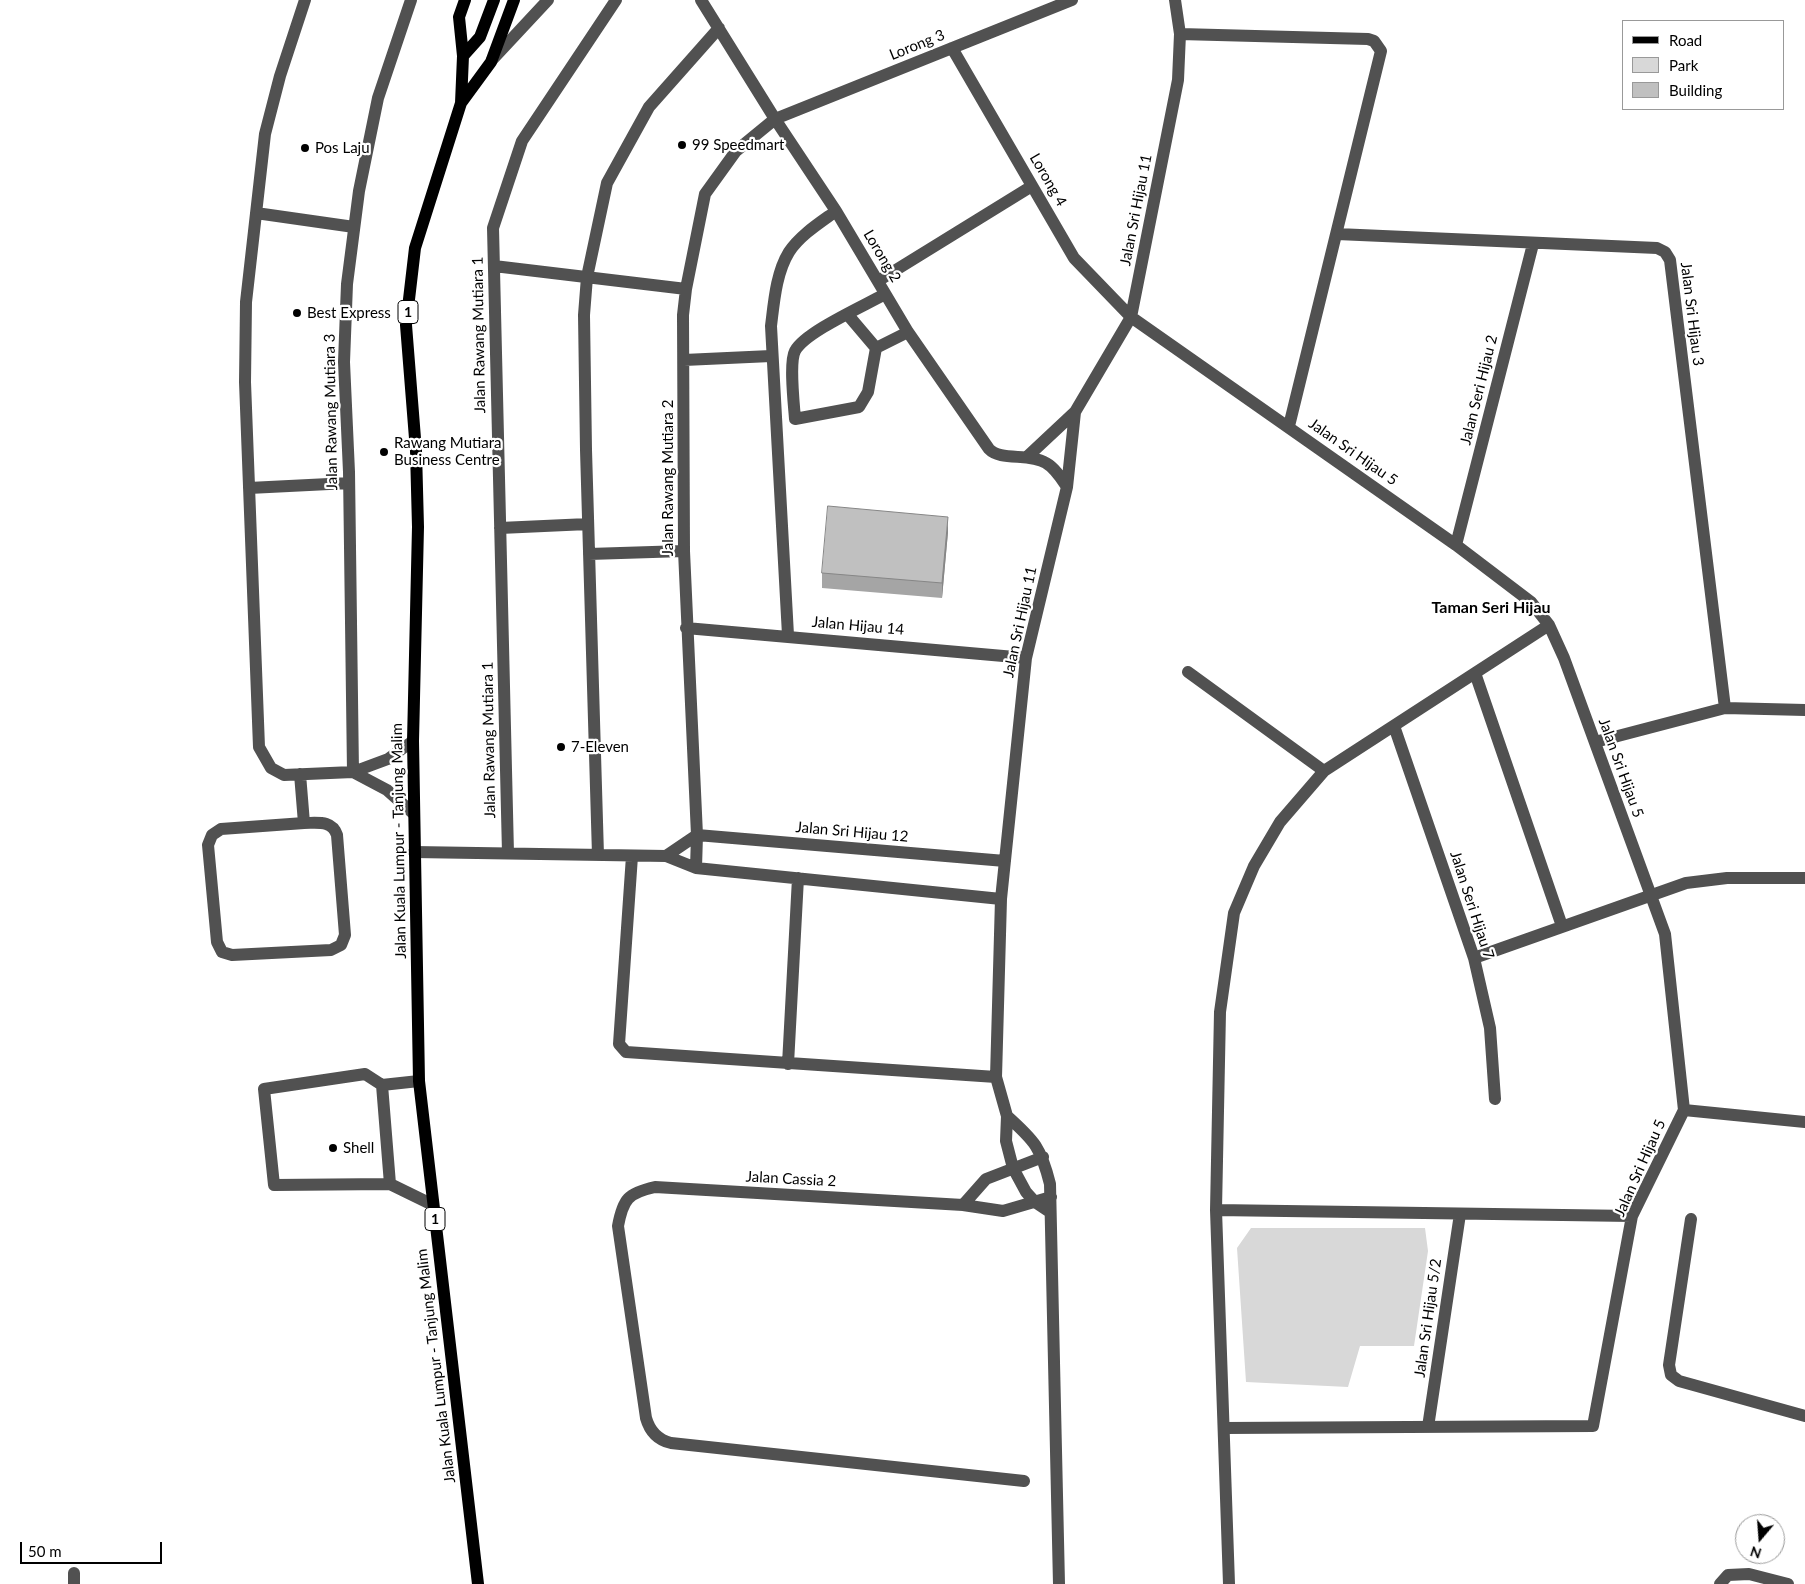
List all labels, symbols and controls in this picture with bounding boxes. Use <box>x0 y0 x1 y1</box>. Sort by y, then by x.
legend <box>1622 20 1785 110</box>
street label: Lorong 3 <box>887 26 947 64</box>
text: Road <box>1669 31 1702 49</box>
text: Park <box>1669 56 1698 74</box>
text: Building <box>1669 81 1722 99</box>
place label: 99 Speedmart <box>692 136 784 154</box>
place label: Pos Laju <box>315 139 370 157</box>
marker: 99 Speedmart <box>676 139 688 151</box>
marker: Pos Laju <box>299 142 311 154</box>
street label: Lorong 4 <box>1026 150 1070 210</box>
street label: Jalan Sri Hijau 11 <box>1116 153 1156 267</box>
street label: Lorong 2 <box>859 226 905 286</box>
street label: Jalan Rawang Mutiara 1 <box>469 256 489 414</box>
street label: Jalan Sri Hijau 3 <box>1677 261 1707 367</box>
road number: 1 <box>398 300 418 324</box>
place label: Best Express <box>307 304 391 322</box>
marker: Best Express <box>291 307 303 319</box>
street label: Jalan Rawang Mutiara 3 <box>321 333 341 491</box>
street label: Jalan Seri Hijau 2 <box>1457 333 1501 447</box>
street label: Jalan Rawang Mutiara 2 <box>659 400 677 556</box>
street label: Jalan Sri Hijau 5 <box>1305 415 1401 489</box>
place label: Rawang Mutiara Business Centre <box>394 434 501 469</box>
marker: Rawang Mutiara Business Centre <box>378 446 390 458</box>
street label: Jalan Sri Hijau 11 <box>999 565 1041 679</box>
district label: Taman Seri Hijau <box>1431 598 1551 618</box>
street label: Jalan Hijau 14 <box>811 613 905 639</box>
street label: Jalan Rawang Mutiara 1 <box>479 661 499 819</box>
street label: Jalan Sri Hijau 5 <box>1595 716 1647 820</box>
street label: Jalan Kuala Lumpur - Tanjung Malim <box>388 723 410 959</box>
place label: 7-Eleven <box>571 738 629 756</box>
marker: 7-Eleven <box>555 741 567 753</box>
street label: Jalan Sri Hijau 12 <box>795 818 909 846</box>
street label: Jalan Seri Hijau 7 <box>1446 849 1498 961</box>
street label: Jalan Sri Hijau 5 <box>1611 1117 1669 1219</box>
place label: Shell <box>343 1139 374 1157</box>
marker: Shell <box>327 1142 339 1154</box>
street label: Jalan Cassia 2 <box>745 1168 837 1190</box>
road number: 1 <box>425 1208 445 1230</box>
street label: Jalan Kuala Lumpur - Tanjung Malim <box>413 1248 459 1484</box>
street label: Jalan Sri Hijau 5/2 <box>1411 1257 1445 1379</box>
north arrow <box>1735 1514 1785 1564</box>
scale bar <box>22 1532 165 1564</box>
text: 50 m <box>28 1542 62 1560</box>
text: N <box>1748 1543 1763 1563</box>

